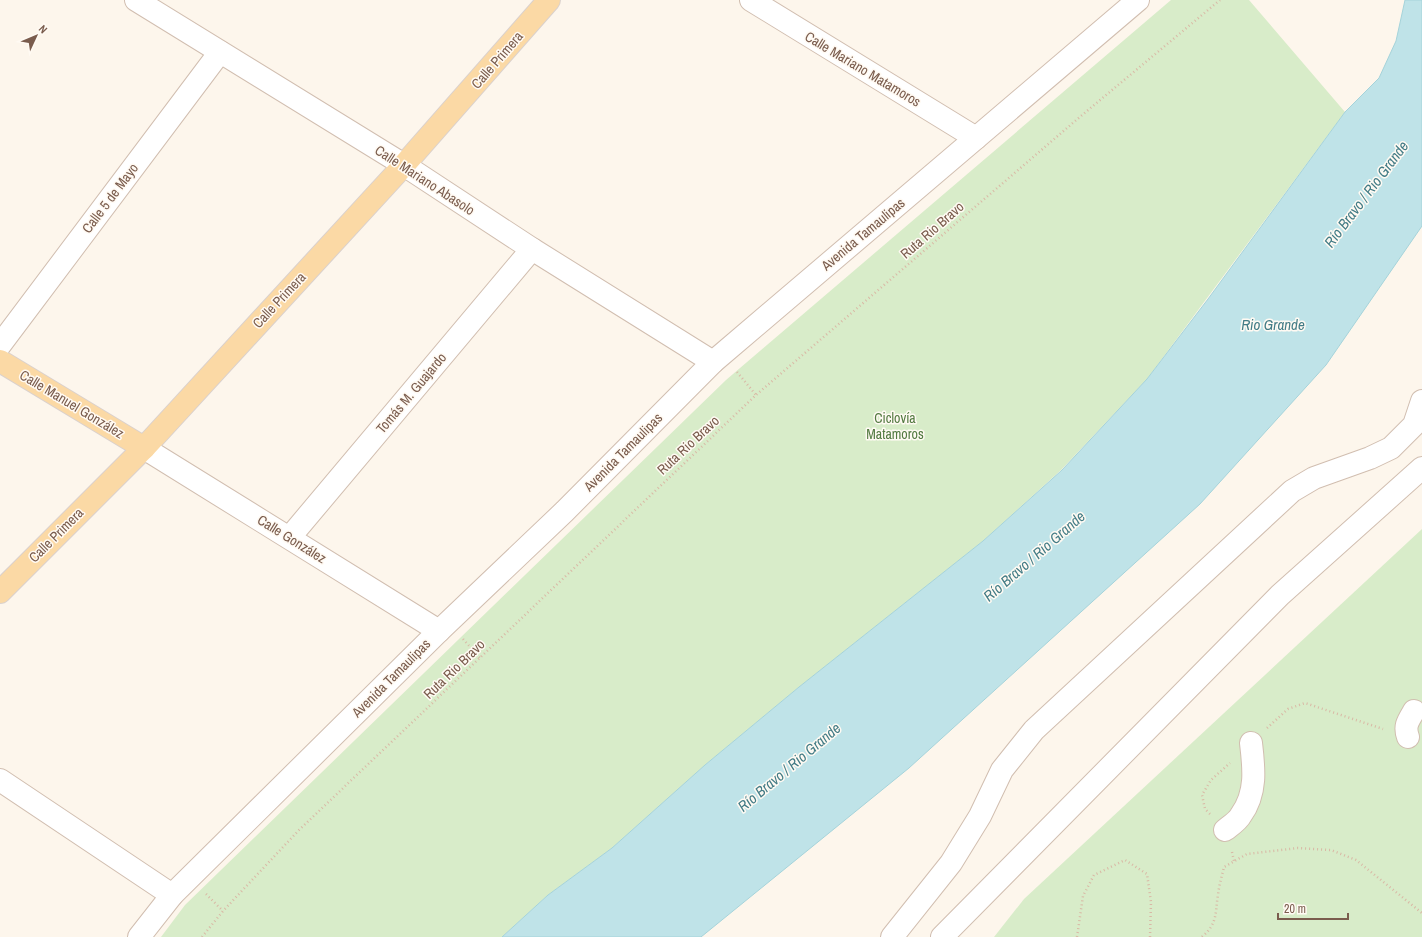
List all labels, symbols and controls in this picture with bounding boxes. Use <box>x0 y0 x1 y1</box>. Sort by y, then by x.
north arrow <box>16 16 56 56</box>
text: N <box>36 22 50 36</box>
street label: Calle Primera <box>467 27 527 92</box>
street label: Calle Mariano Matamoros <box>802 27 924 111</box>
water label: Río Bravo / Rio Grande <box>1319 136 1413 252</box>
street label: Calle Mariano Abasolo <box>372 141 478 219</box>
street label: Calle 5 de Mayo <box>78 159 142 237</box>
street label: Avenida Tamaulipas <box>817 194 909 275</box>
street label: Ruta Rio Bravo <box>896 197 968 263</box>
street label: Calle Primera <box>248 268 310 332</box>
water label: Rio Grande <box>1241 314 1305 335</box>
street label: Tomás M. Guajardo <box>372 349 450 437</box>
street label: Calle Manuel González <box>16 366 128 442</box>
street label: Avenida Tamaulipas <box>579 409 666 496</box>
park label: Ciclovía Matamoros <box>866 409 924 443</box>
street label: Ruta Rio Bravo <box>653 412 723 478</box>
street label: Calle Primera <box>25 503 88 566</box>
water label: Río Bravo / Rio Grande <box>979 506 1090 606</box>
street label: Calle González <box>254 511 330 567</box>
street label: Avenida Tamaulipas <box>347 635 434 722</box>
street label: Ruta Rio Bravo <box>420 635 488 703</box>
water label: Río Bravo / Rio Grande <box>733 718 845 816</box>
scale bar <box>1278 895 1348 921</box>
text: 20 m <box>1284 901 1306 917</box>

